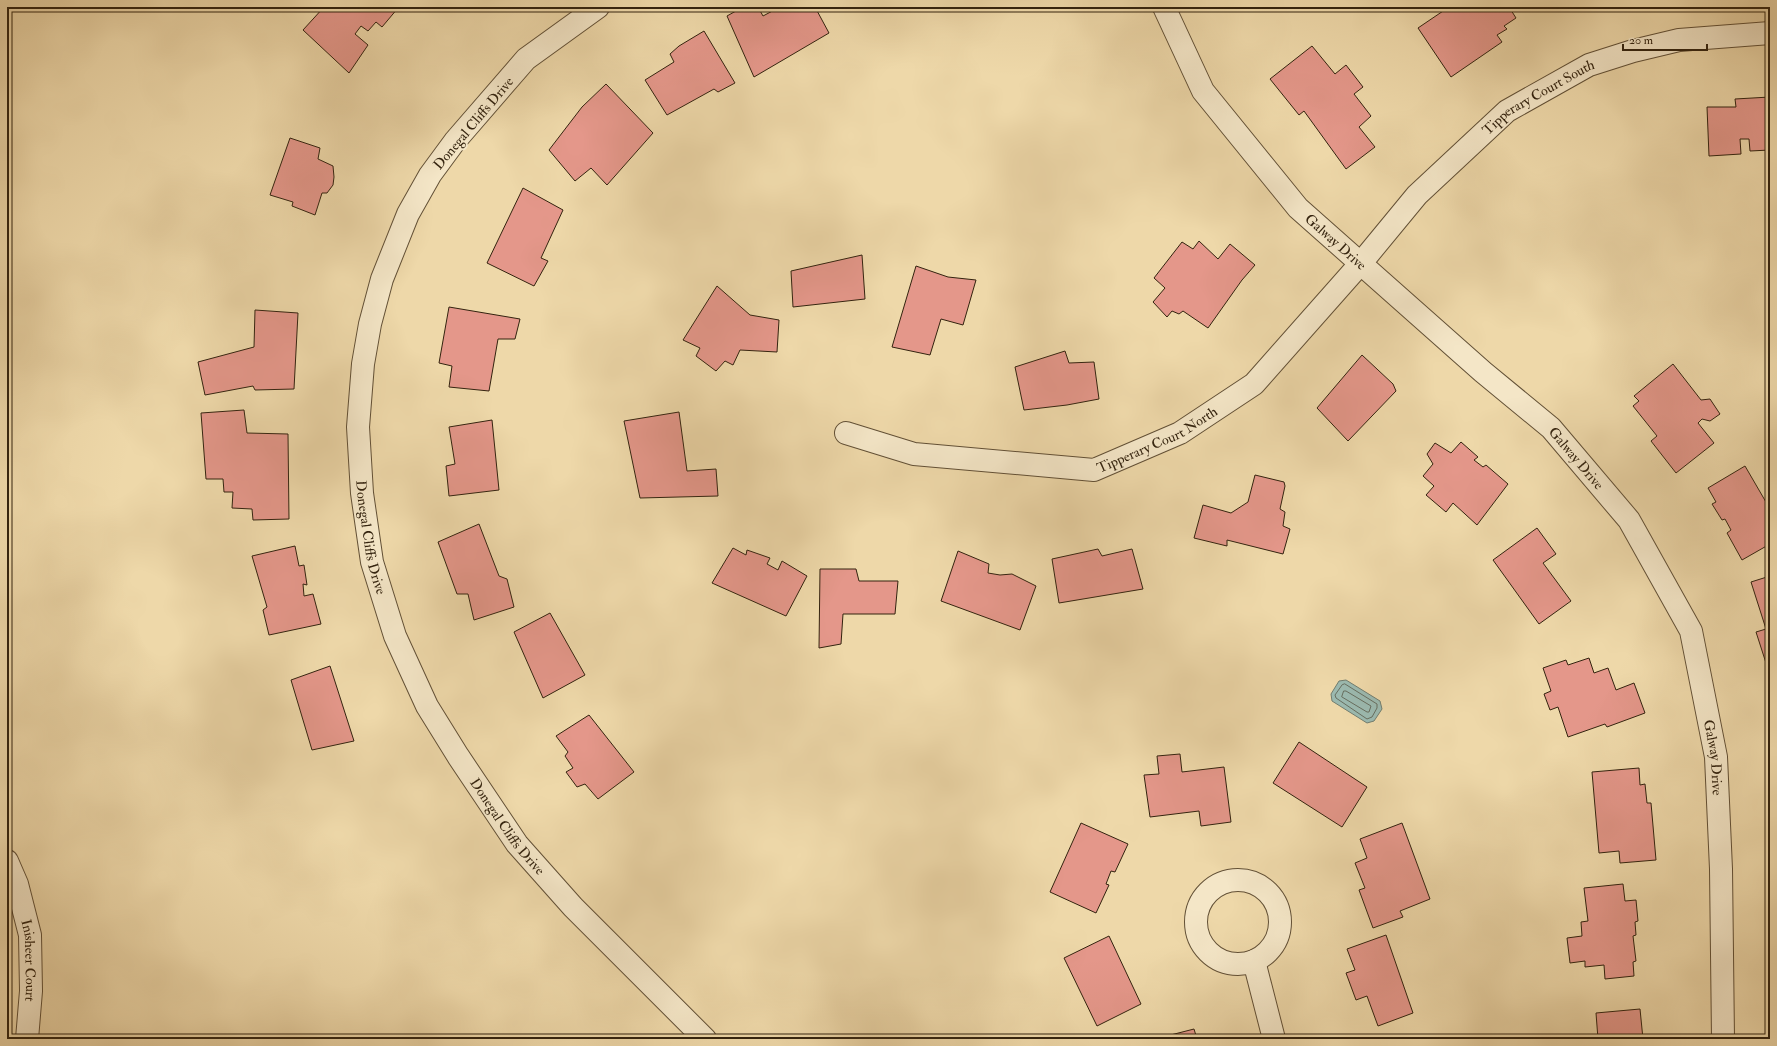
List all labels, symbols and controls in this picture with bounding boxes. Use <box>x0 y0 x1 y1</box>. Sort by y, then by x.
scale bar <box>1623 26 1707 52</box>
text: 20 m <box>1629 33 1654 48</box>
street label: Tipperary Court South <box>1479 56 1597 139</box>
street label: Donegal Cliffs Drive <box>430 73 517 173</box>
street label: Galway Drive <box>1301 210 1370 274</box>
street label: Tipperary Court North <box>1094 402 1221 477</box>
street label: Galway Drive <box>1545 424 1607 493</box>
street label: Donegal Cliffs Drive <box>352 480 390 597</box>
street label: Galway Drive <box>1700 718 1726 796</box>
street label: Donegal Cliffs Drive <box>466 775 548 879</box>
street label: Inisheer Court <box>17 917 39 1003</box>

